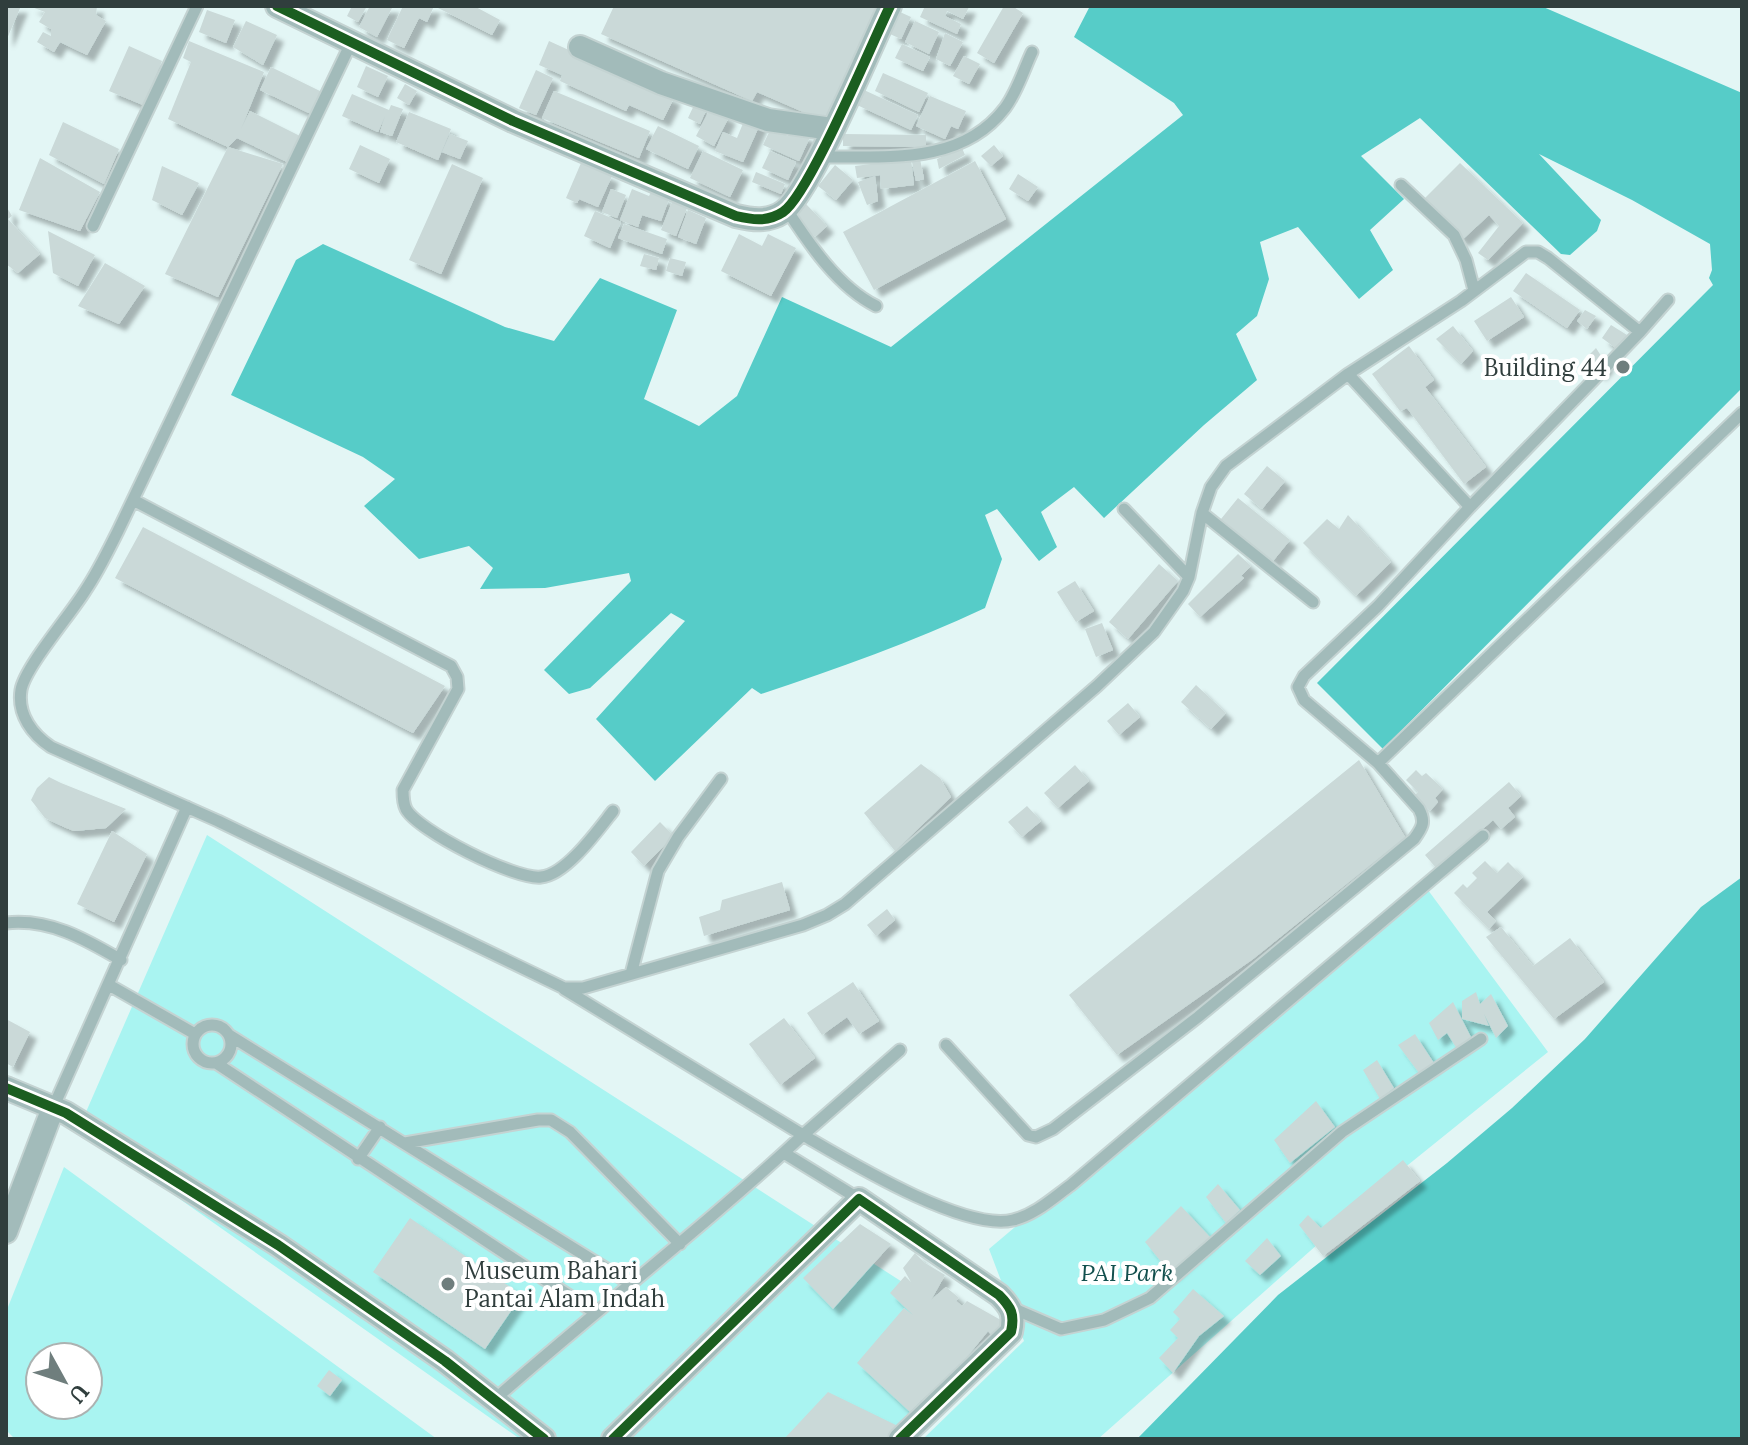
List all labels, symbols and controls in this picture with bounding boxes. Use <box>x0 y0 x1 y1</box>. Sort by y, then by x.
place label: Building 44 <box>1483 352 1607 383</box>
marker: Building 44 <box>1614 358 1632 376</box>
place label: Museum Bahari Pantai Alam Indah <box>464 1255 665 1314</box>
park label: PAI Park <box>1080 1257 1174 1288</box>
marker: Museum Bahari Pantai Alam Indah <box>439 1275 457 1293</box>
north arrow <box>24 1341 104 1421</box>
text: U <box>63 1378 95 1409</box>

